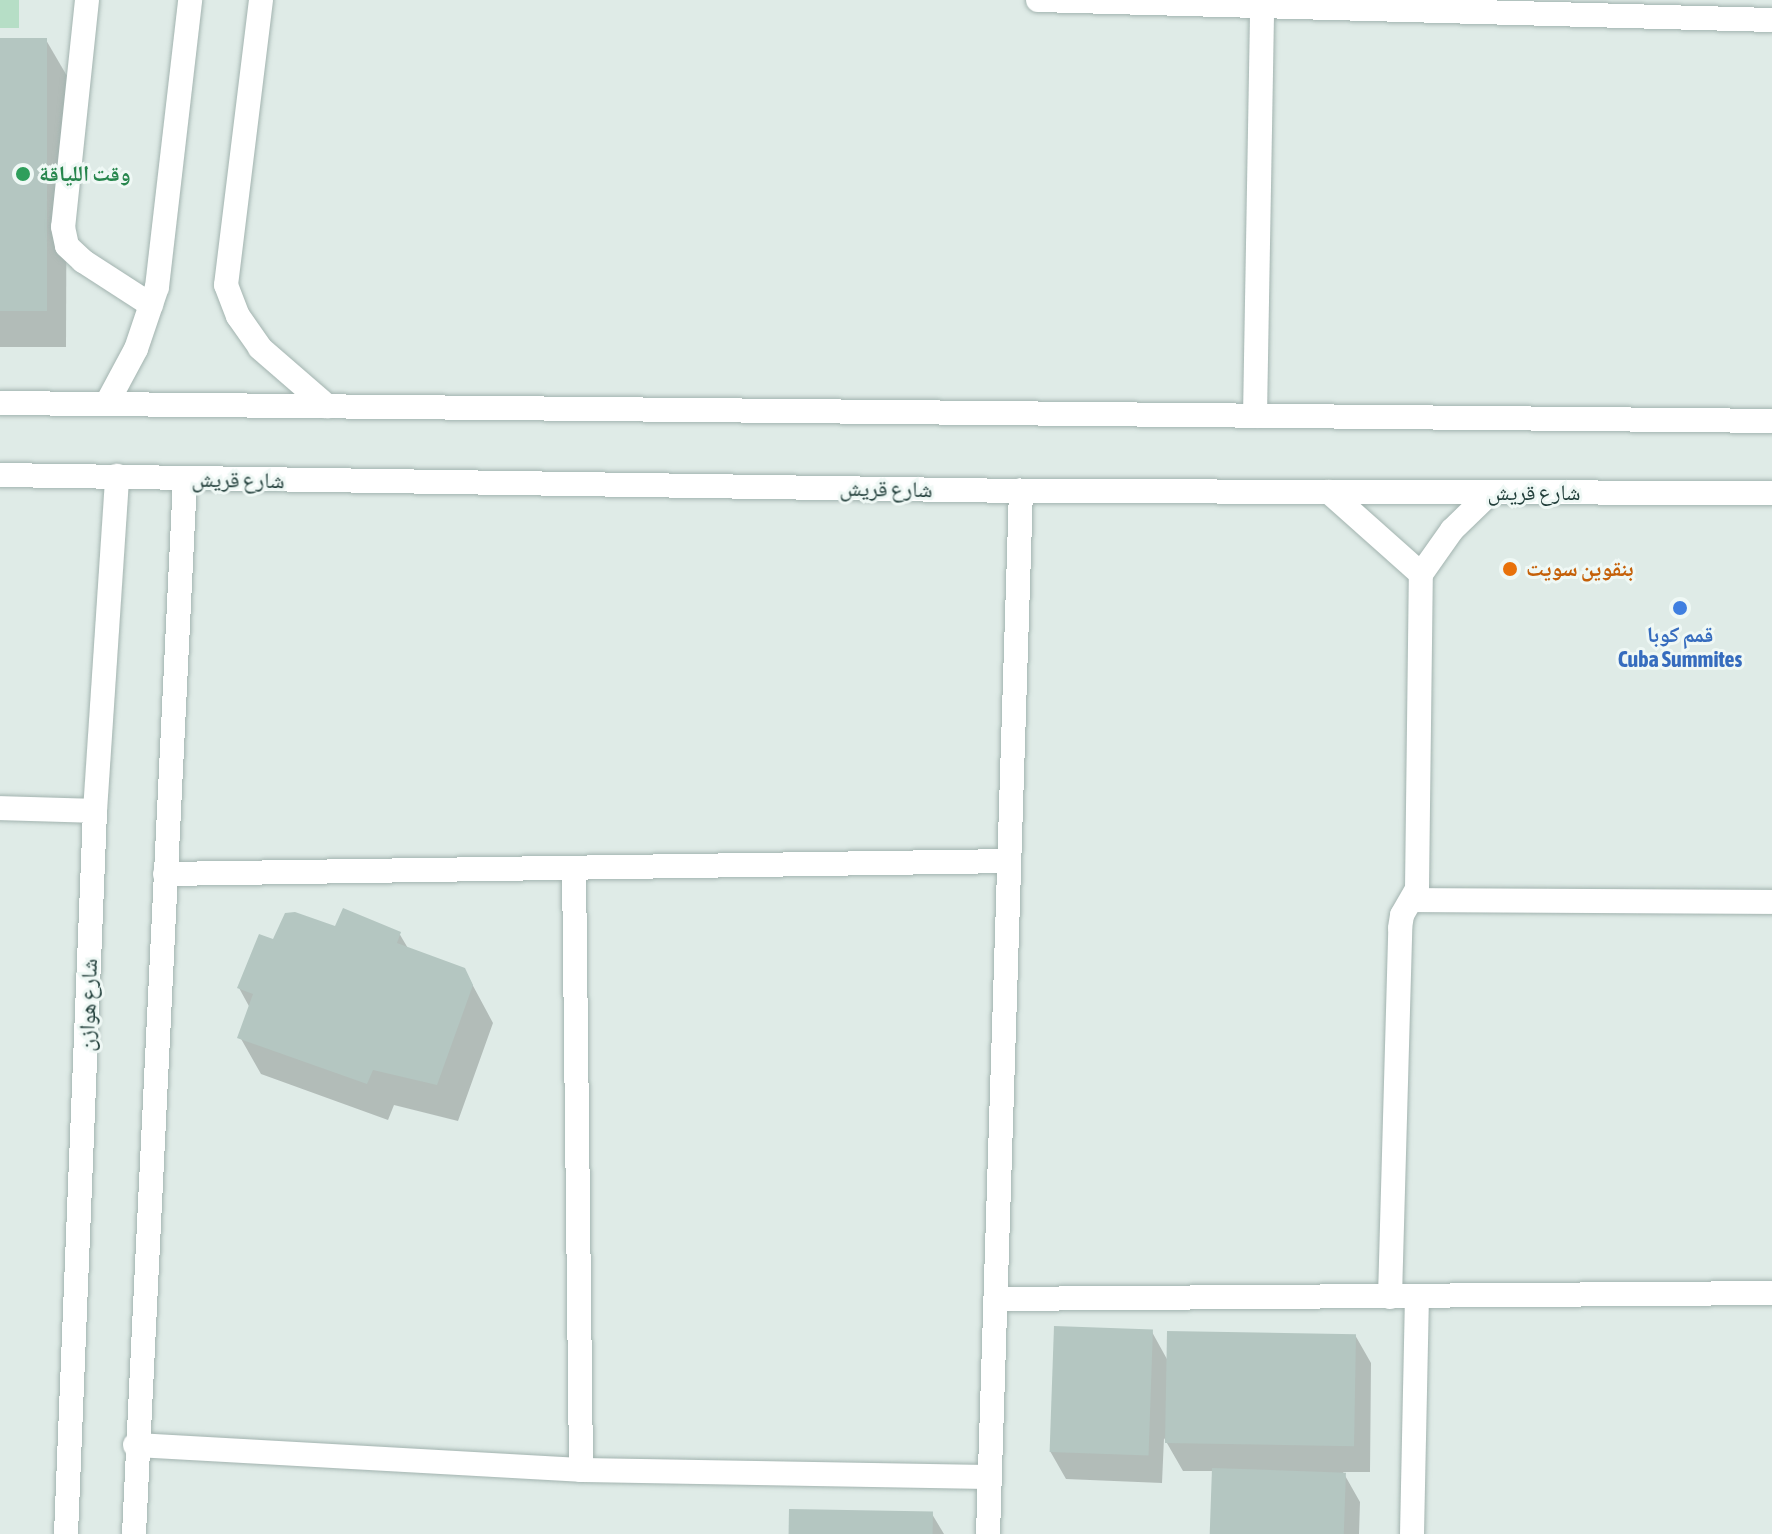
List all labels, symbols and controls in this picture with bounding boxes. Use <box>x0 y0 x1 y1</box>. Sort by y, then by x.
place label: وقت اللياقة <box>39 161 131 187</box>
marker: وقت اللياقة <box>14 165 32 183</box>
street label: شارع قريش <box>191 466 285 494</box>
street label: شارع قريش <box>839 475 933 503</box>
street label: شارع قريش <box>1488 480 1580 506</box>
place label: بنقوين سويت <box>1526 556 1634 582</box>
marker: بنقوين سويت <box>1501 560 1519 578</box>
marker: قمم كوبا Cuba Summites <box>1671 599 1689 617</box>
place label: قمم كوبا Cuba Summites <box>1618 621 1742 672</box>
street label: شارع هوازن <box>73 958 103 1052</box>

